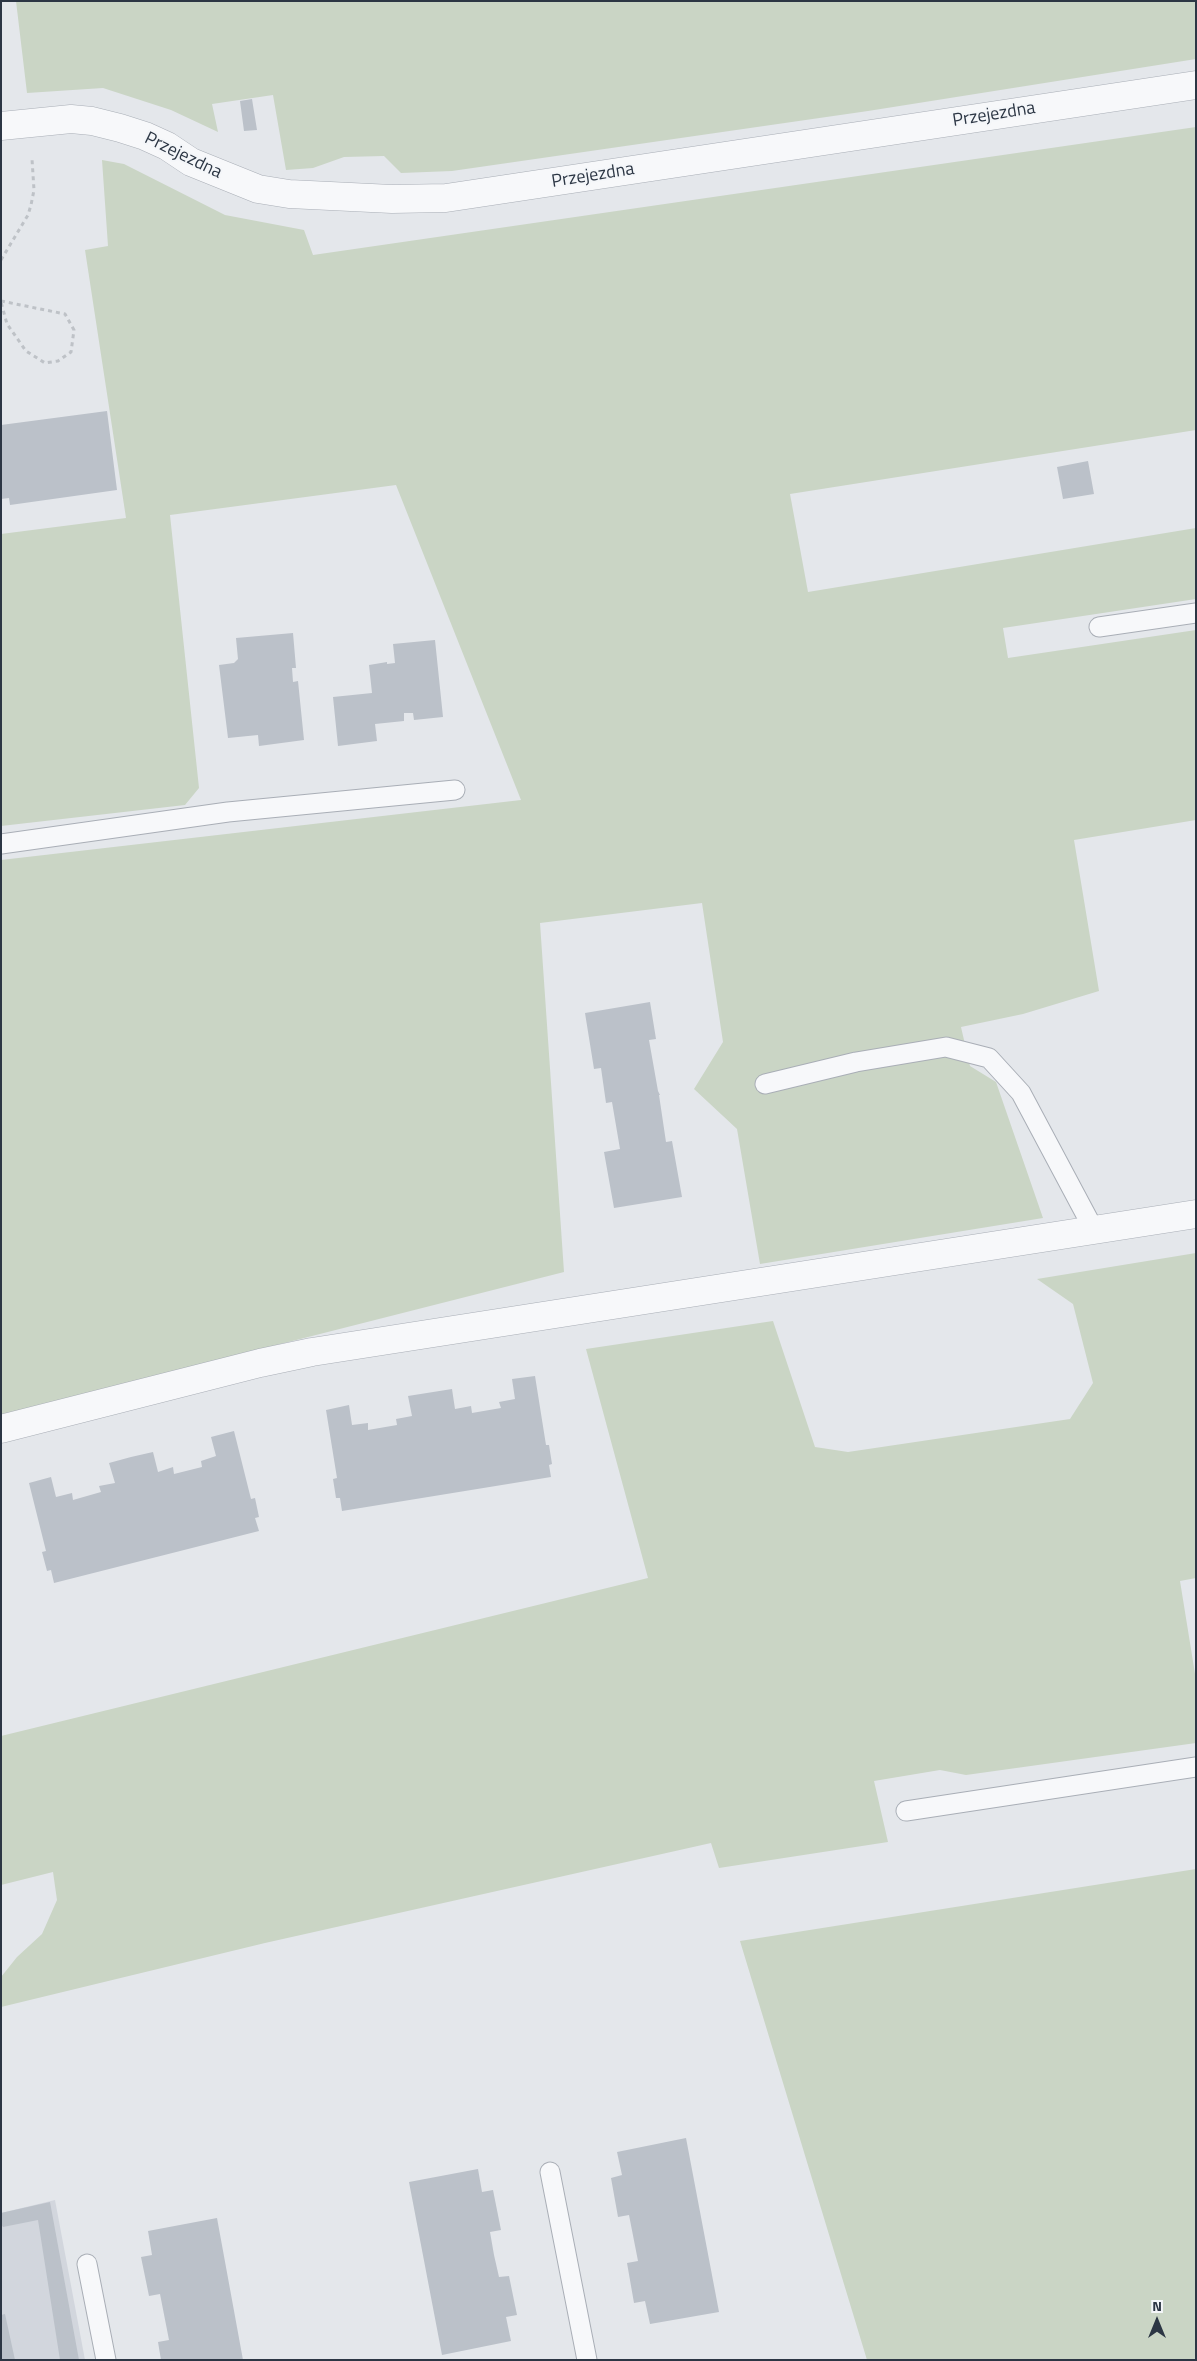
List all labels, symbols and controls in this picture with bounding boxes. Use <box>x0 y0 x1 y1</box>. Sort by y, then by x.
street label: Przejezdna <box>951 98 1037 132</box>
street label: Przejezdna <box>141 128 225 184</box>
street label: Przejezdna <box>550 159 636 193</box>
text: N <box>1152 2295 1162 2316</box>
north arrow <box>1132 2296 1182 2346</box>

